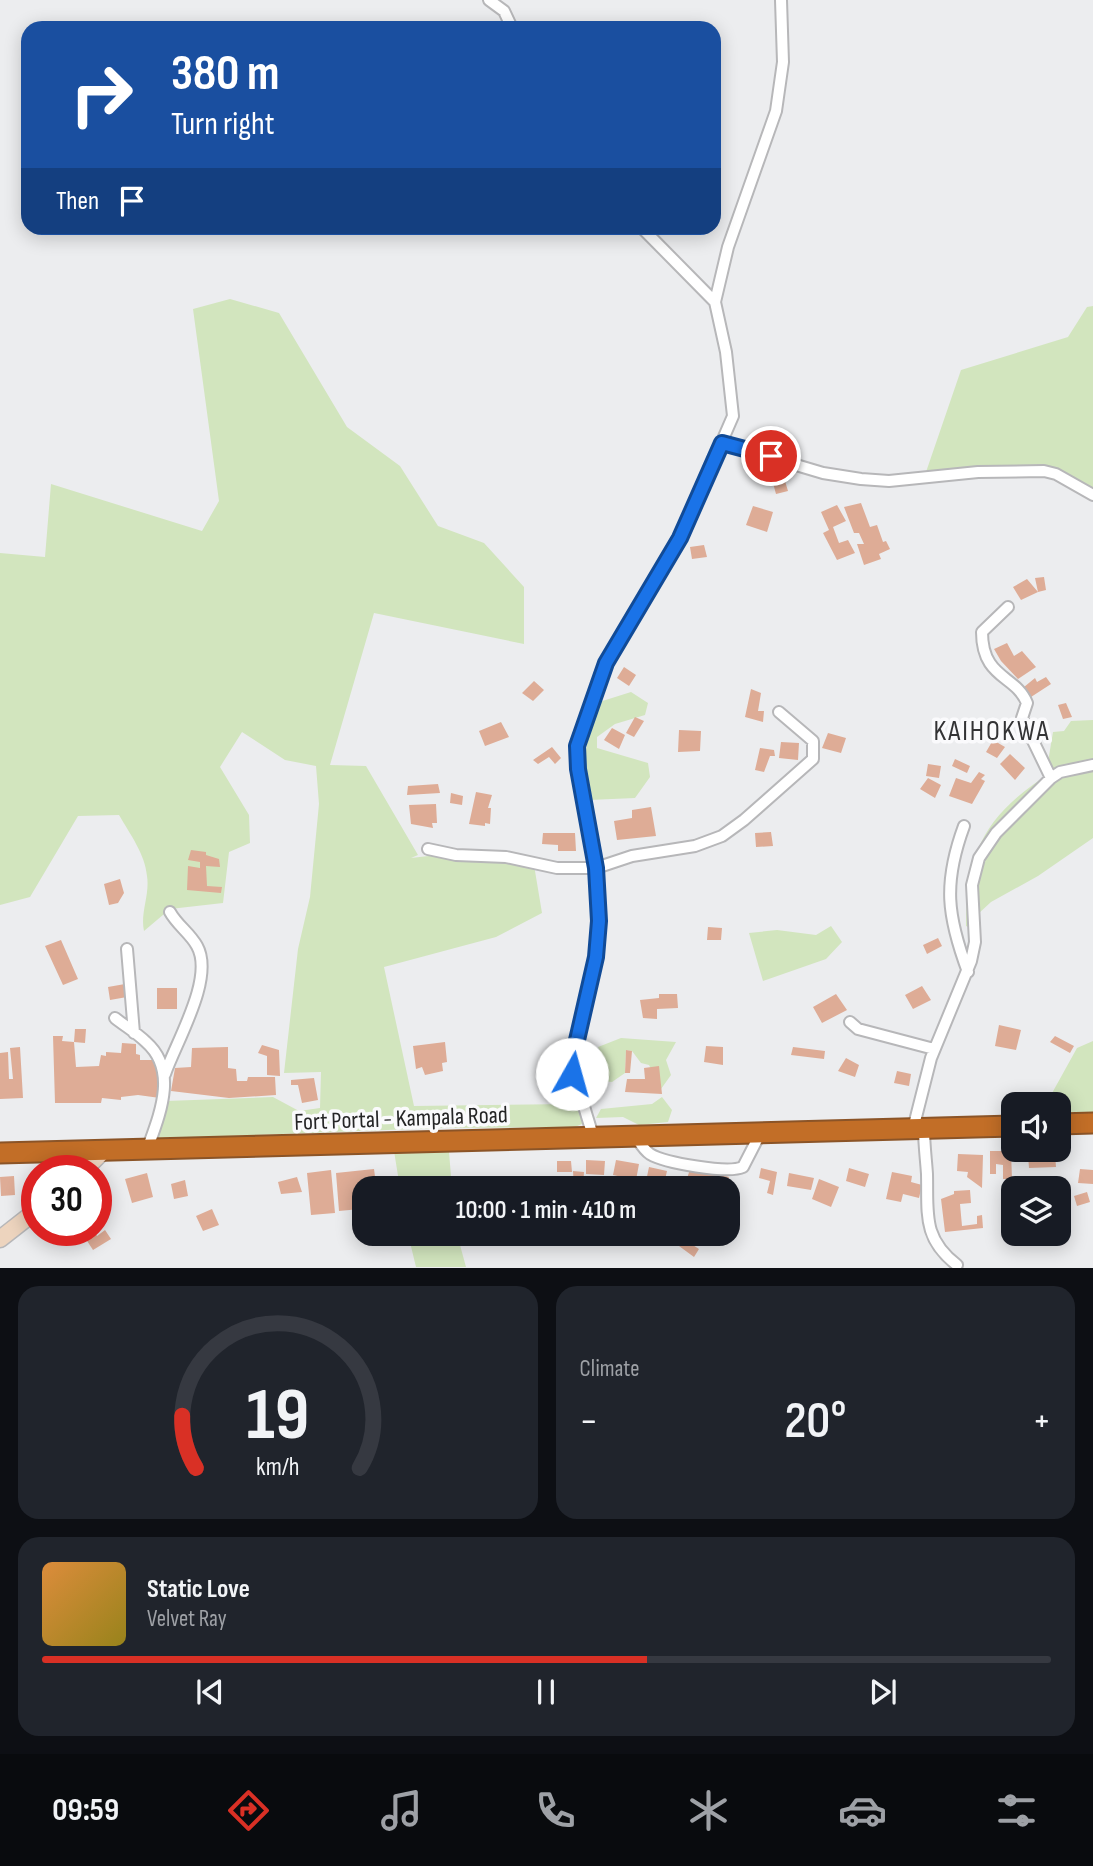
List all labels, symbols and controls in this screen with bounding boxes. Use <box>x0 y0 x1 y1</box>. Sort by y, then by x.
text: 380 m <box>171 45 280 104</box>
icon: right <box>56 49 147 140</box>
text: Turn right <box>171 105 275 144</box>
icon: arrive <box>113 182 151 220</box>
text: Then <box>56 186 99 217</box>
pin <box>741 426 801 486</box>
icon: arrive <box>752 437 790 475</box>
district label: KAIHOKWA <box>933 715 1051 748</box>
position arrow <box>535 1037 609 1111</box>
map controls <box>1001 1092 1071 1246</box>
button: sound <box>1001 1092 1071 1162</box>
street label: Fort Portal - Kampala Road <box>294 1100 508 1137</box>
speed limit sign: 30 <box>21 1155 112 1246</box>
button: layers <box>1001 1176 1071 1246</box>
text: 10:00 · 1 min · 410 m <box>456 1195 636 1226</box>
text: Climate <box>580 1355 639 1383</box>
text: 19 <box>246 1373 309 1461</box>
text: 20° <box>784 1390 846 1453</box>
text: − <box>580 1399 598 1444</box>
text: + <box>1032 1399 1051 1444</box>
text: km/h <box>256 1452 299 1483</box>
text: Static Love <box>147 1574 250 1605</box>
text: Velvet Ray <box>147 1605 227 1633</box>
icon: previous <box>191 1673 229 1711</box>
icon: pause <box>527 1673 565 1711</box>
icon: next <box>864 1673 902 1711</box>
icon: directions <box>224 1786 273 1835</box>
icon: music <box>377 1786 426 1835</box>
icon: phone <box>531 1786 580 1835</box>
icon: climate <box>684 1786 733 1835</box>
icon: car <box>838 1786 887 1835</box>
icon: filters <box>992 1786 1041 1835</box>
text: 09:59 <box>52 1791 119 1830</box>

